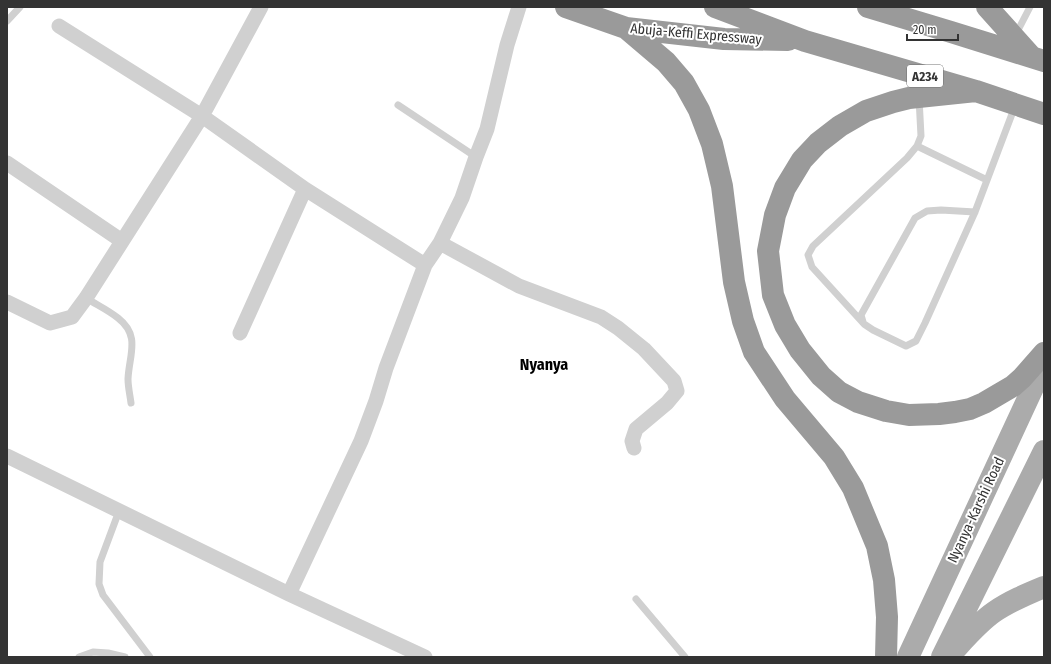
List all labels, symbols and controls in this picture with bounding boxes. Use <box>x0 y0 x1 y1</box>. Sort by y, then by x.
scale bar <box>907 16 958 42</box>
street label: Abuja-Keffi Expressway <box>630 20 763 48</box>
text: 20 m <box>913 23 937 37</box>
road number: A234 <box>907 65 943 87</box>
district label: Nyanya <box>520 355 568 374</box>
street label: Nyanya-Karshi Road <box>944 454 1008 566</box>

